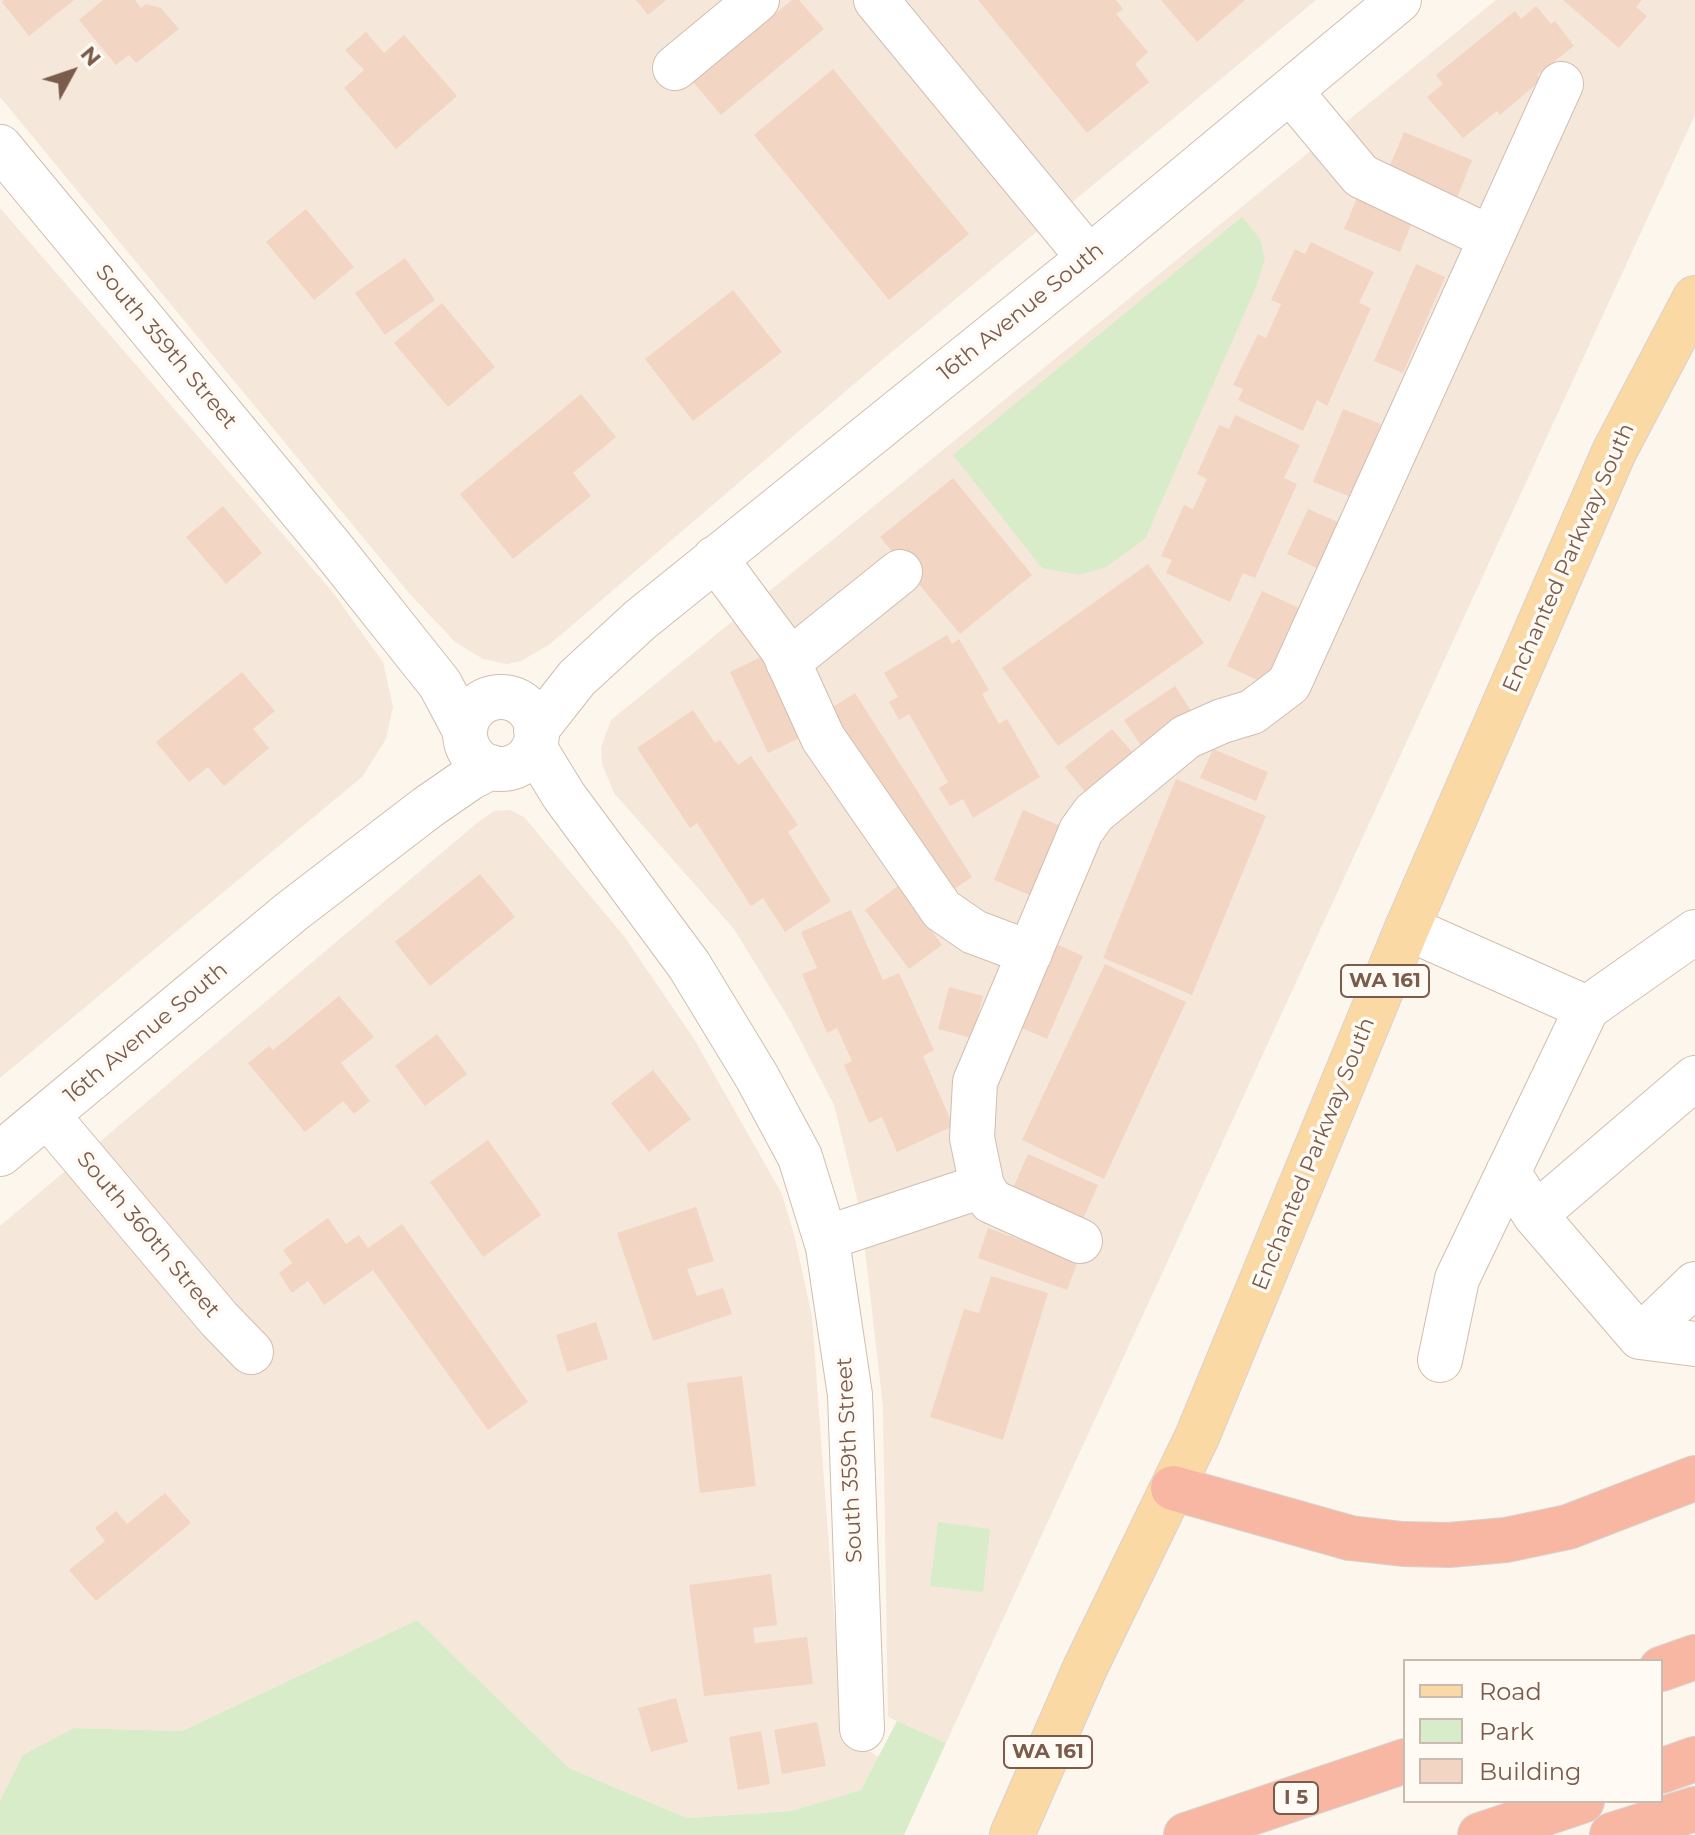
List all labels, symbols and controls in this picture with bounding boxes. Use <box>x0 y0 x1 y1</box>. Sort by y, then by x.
north arrow <box>32 32 112 112</box>
text: N <box>75 41 107 72</box>
street label: 16th Avenue South <box>933 237 1109 387</box>
street label: South 359th Street <box>90 260 242 434</box>
street label: Enchanted Parkway South <box>1498 419 1640 697</box>
street label: 16th Avenue South <box>59 957 233 1109</box>
road number: WA 161 <box>1341 965 1429 997</box>
street label: Enchanted Parkway South <box>1247 1014 1381 1294</box>
street label: South 360th Street <box>71 1147 225 1323</box>
street label: South 359th Street <box>831 1356 869 1564</box>
legend <box>1403 1659 1663 1803</box>
text: Road <box>1479 1677 1542 1706</box>
text: Park <box>1479 1717 1534 1746</box>
road number: WA 161 <box>1004 1736 1092 1768</box>
text: Building <box>1479 1757 1582 1786</box>
road number: I 5 <box>1274 1782 1318 1814</box>

